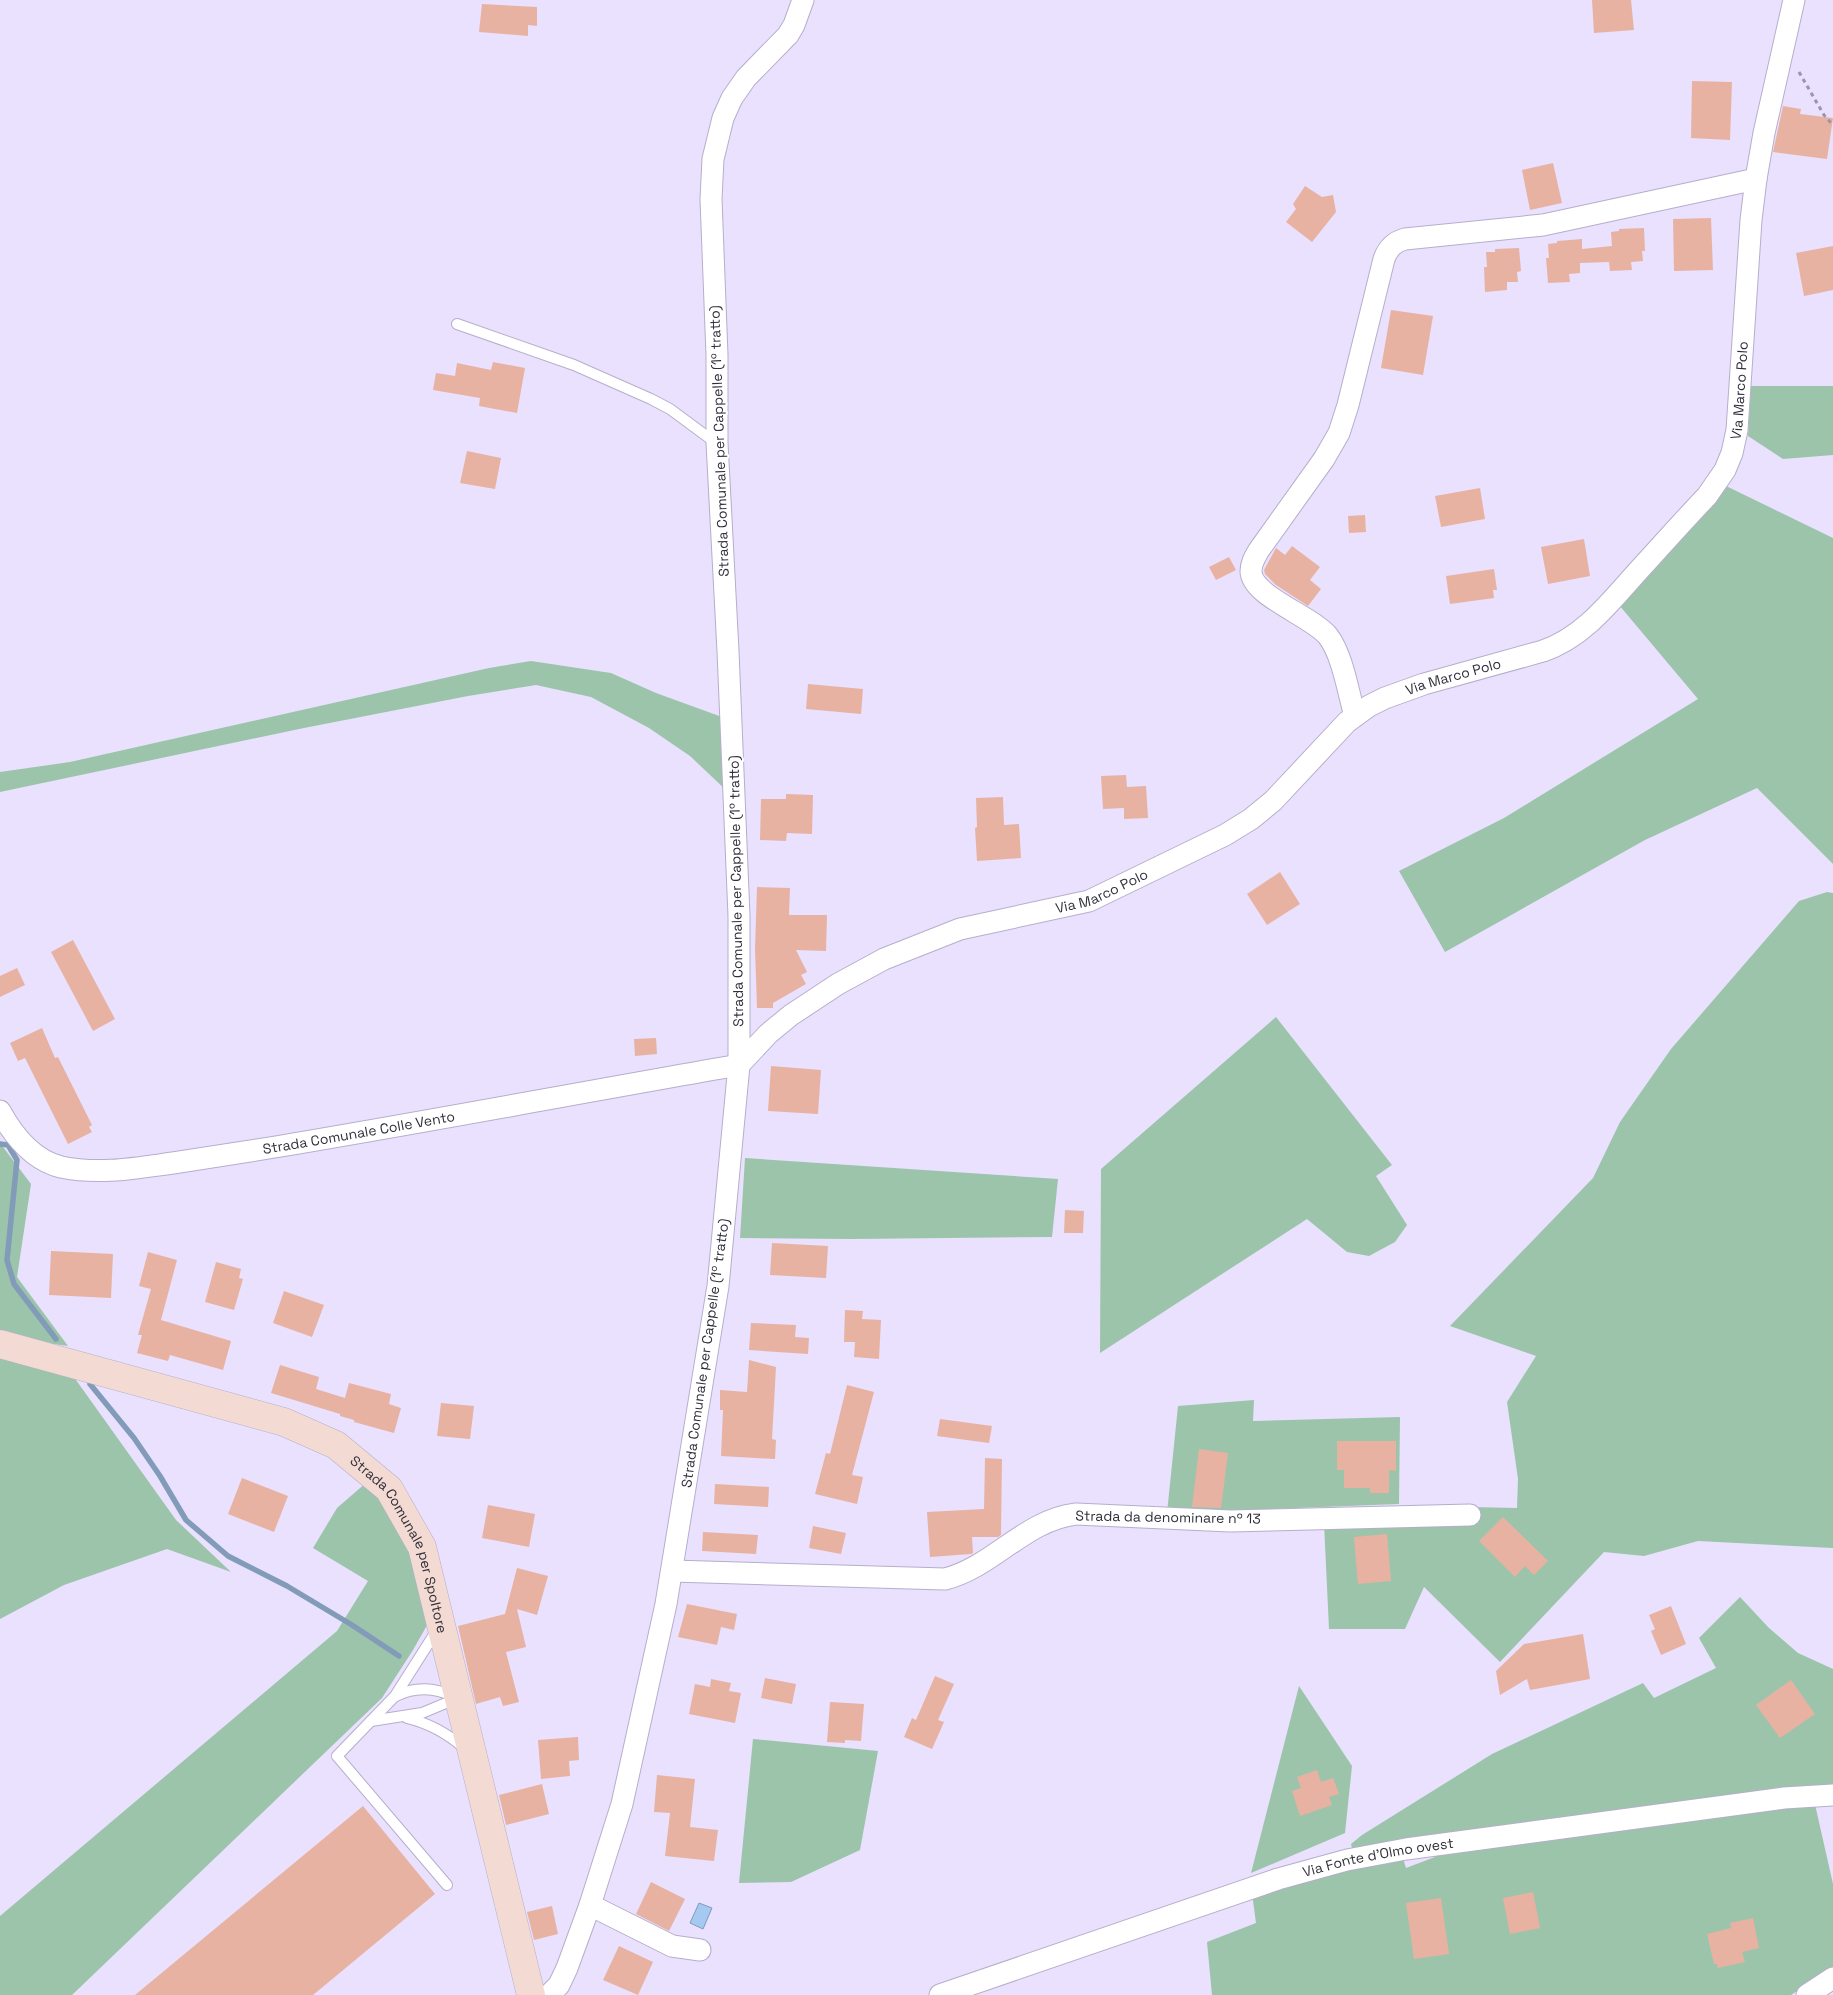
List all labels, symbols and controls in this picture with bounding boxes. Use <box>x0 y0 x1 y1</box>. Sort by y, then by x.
street label: Strada Comunale per Cappelle (1º tratto) <box>705 305 733 577</box>
street label: Via Marco Polo <box>1726 341 1752 441</box>
street label: Via Marco Polo <box>1403 654 1503 699</box>
street label: Strada Comunale per Cappelle (1º tratto) <box>725 755 747 1027</box>
street label: Via Marco Polo <box>1054 865 1151 917</box>
street label: Strada Comunale Colle Vento <box>261 1107 456 1158</box>
street label: Strada Comunale per Cappelle (1º tratto) <box>677 1217 733 1489</box>
street label: Strada Comunale per Spoltore <box>347 1452 452 1635</box>
street label: Strada da denominare nº 13 <box>1075 1506 1261 1528</box>
street label: Via Fonte d'Olmo ovest <box>1301 1834 1455 1881</box>

